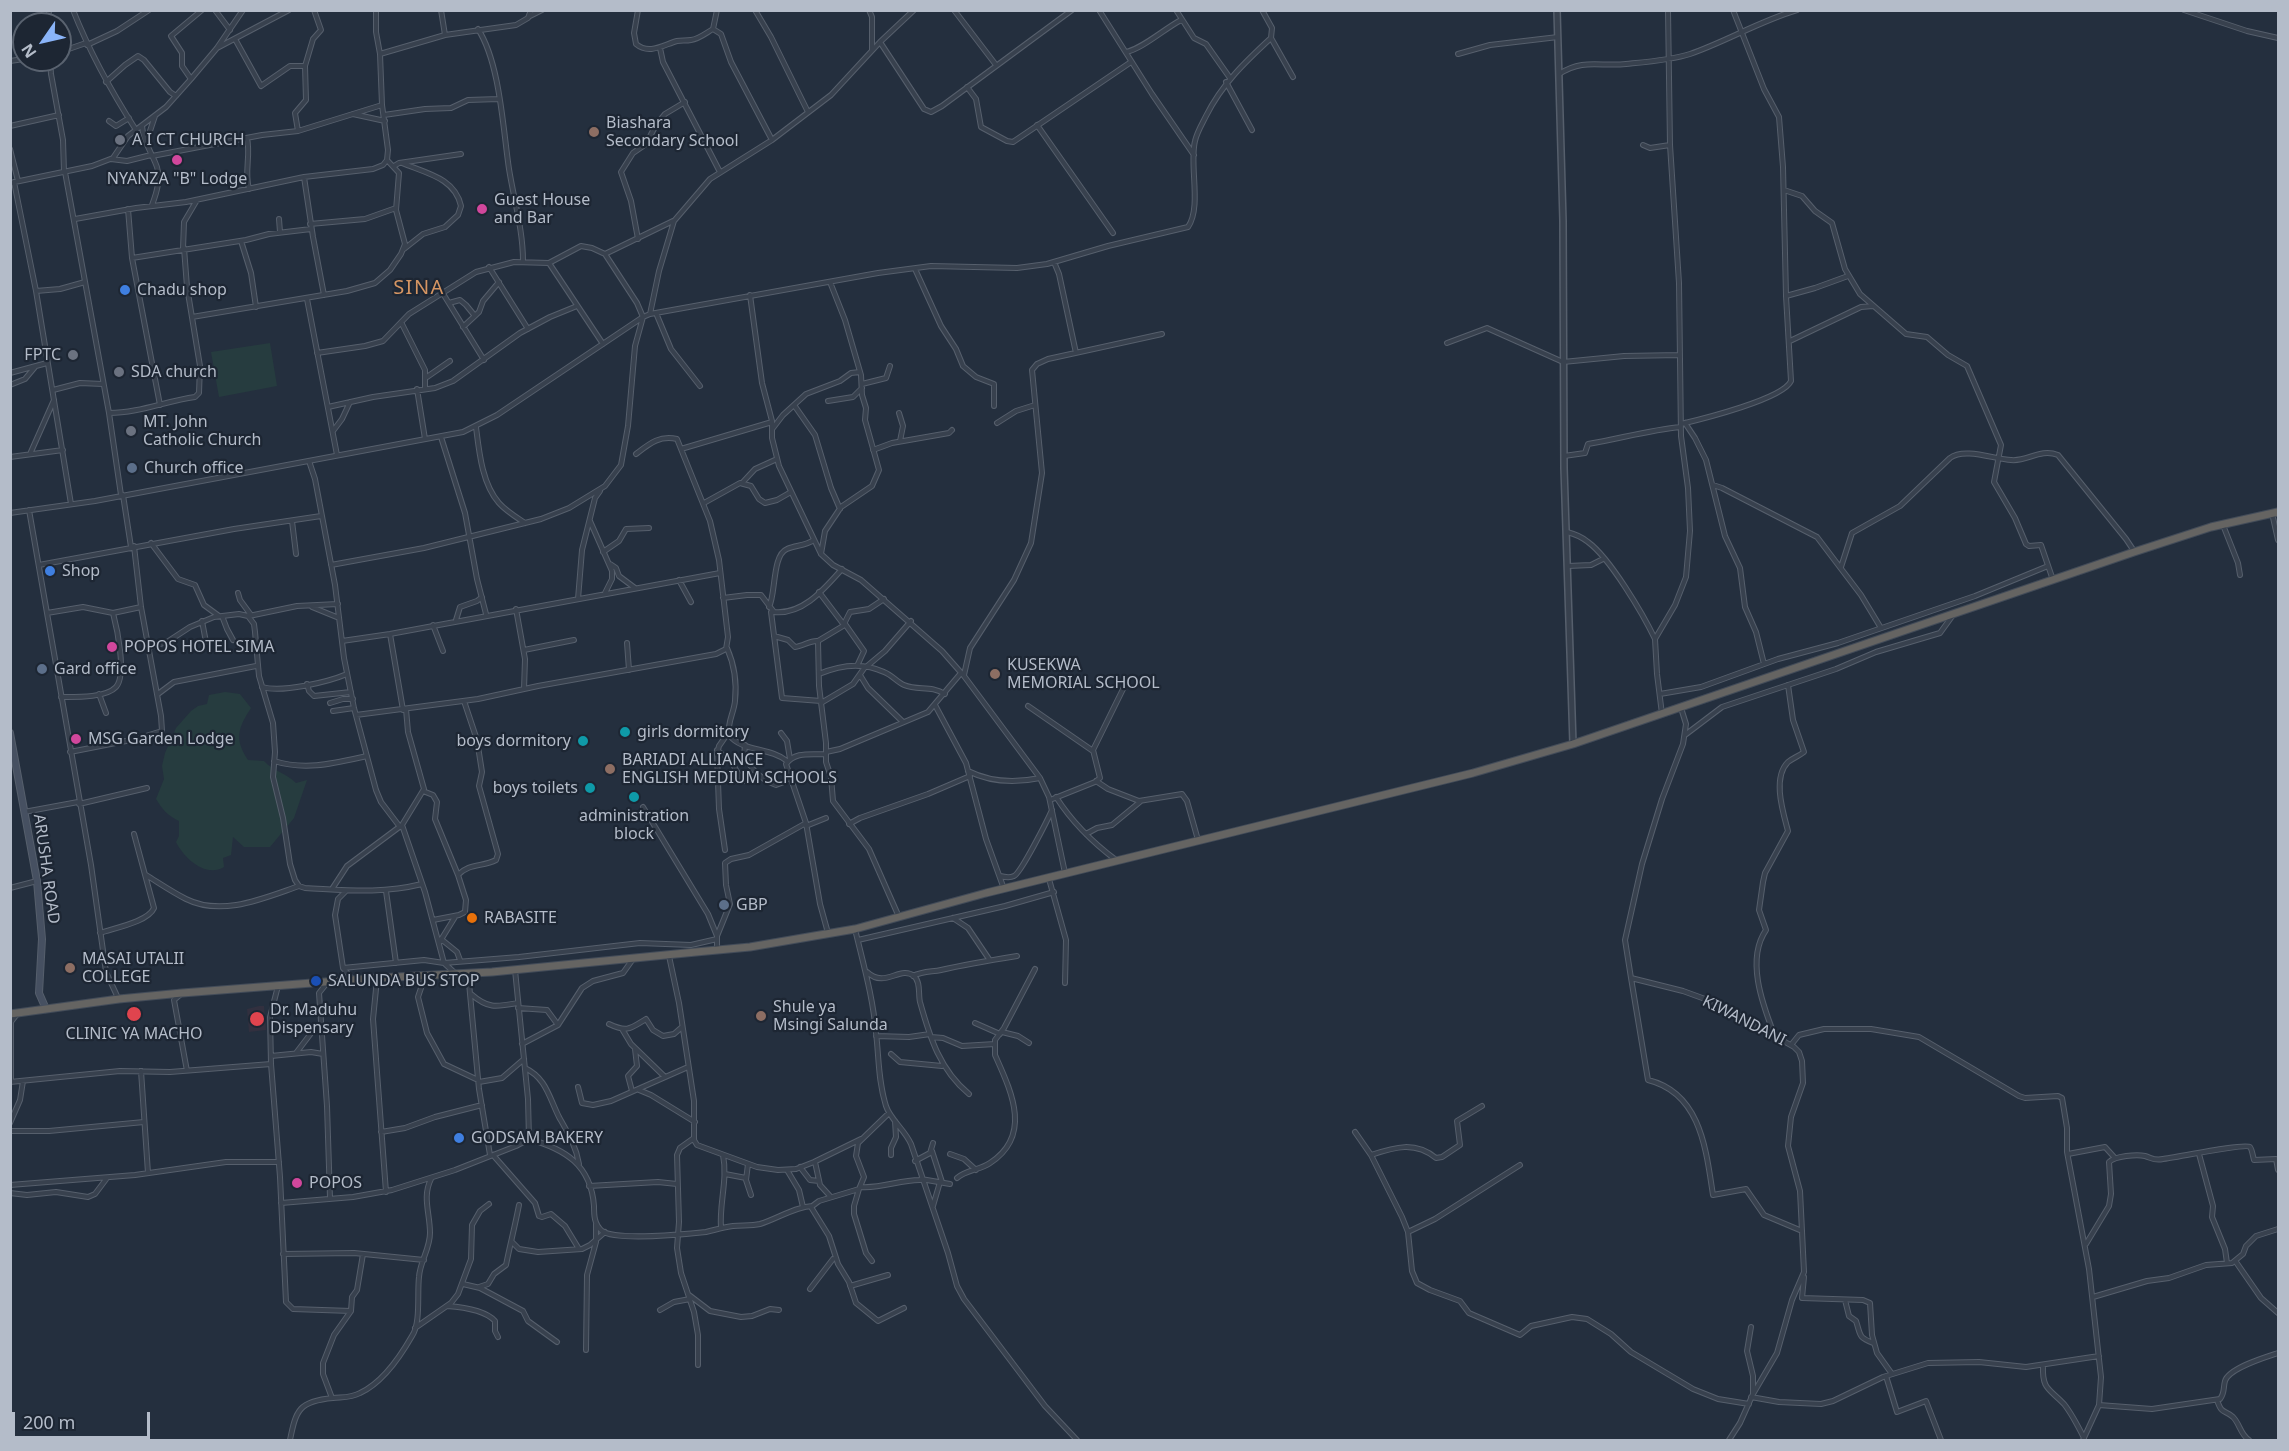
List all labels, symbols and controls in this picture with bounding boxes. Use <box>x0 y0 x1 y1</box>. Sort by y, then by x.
north arrow <box>12 12 72 72</box>
text: N <box>16 39 41 62</box>
place label: Biashara Secondary School <box>606 113 739 151</box>
marker: Biashara Secondary School <box>587 125 601 139</box>
place label: A I CT CHURCH <box>132 130 245 150</box>
marker: A I CT CHURCH <box>113 133 127 147</box>
marker: NYANZA "B" Lodge <box>170 153 184 167</box>
place label: NYANZA "B" Lodge <box>107 169 247 189</box>
place label: Guest House and Bar <box>494 190 590 228</box>
marker: Guest House and Bar <box>475 202 489 216</box>
district label: SINA <box>393 276 445 300</box>
place label: Chadu shop <box>137 280 227 300</box>
marker: Chadu shop <box>118 283 132 297</box>
place label: FPTC <box>24 345 61 365</box>
marker: FPTC <box>66 348 80 362</box>
place label: SDA church <box>131 362 217 382</box>
marker: SDA church <box>112 365 126 379</box>
place label: MT. John Catholic Church <box>143 412 261 450</box>
marker: MT. John Catholic Church <box>124 424 138 438</box>
place label: Church office <box>144 458 243 478</box>
marker: Church office <box>125 461 139 475</box>
place label: Shop <box>62 561 100 581</box>
marker: Shop <box>43 564 57 578</box>
place label: POPOS HOTEL SIMA <box>124 637 274 657</box>
marker: POPOS HOTEL SIMA <box>105 640 119 654</box>
place label: KUSEKWA MEMORIAL SCHOOL <box>1007 655 1160 693</box>
place label: Gard office <box>54 659 136 679</box>
marker: Gard office <box>35 662 49 676</box>
marker: KUSEKWA MEMORIAL SCHOOL <box>988 667 1002 681</box>
place label: girls dormitory <box>637 722 749 742</box>
marker: girls dormitory <box>618 725 632 739</box>
place label: MSG Garden Lodge <box>88 729 234 749</box>
place label: boys dormitory <box>456 731 571 751</box>
marker: MSG Garden Lodge <box>69 732 83 746</box>
marker: boys dormitory <box>576 734 590 748</box>
place label: BARIADI ALLIANCE ENGLISH MEDIUM SCHOOLS <box>622 750 837 788</box>
marker: BARIADI ALLIANCE ENGLISH MEDIUM SCHOOLS <box>603 762 617 776</box>
place label: boys toilets <box>493 778 578 798</box>
marker: boys toilets <box>583 781 597 795</box>
marker: administration block <box>627 790 641 804</box>
place label: administration block <box>579 806 689 844</box>
street label: ARUSHA ROAD <box>29 813 63 925</box>
place label: GBP <box>736 895 768 915</box>
marker: GBP <box>717 898 731 912</box>
place label: RABASITE <box>484 908 557 928</box>
marker: RABASITE <box>465 911 479 925</box>
place label: MASAI UTALII COLLEGE <box>82 949 184 987</box>
marker: MASAI UTALII COLLEGE <box>63 961 77 975</box>
place label: SALUNDA BUS STOP <box>328 971 479 991</box>
marker: SALUNDA BUS STOP <box>309 974 323 988</box>
street label: KIWANDANI <box>1699 992 1789 1050</box>
place label: Shule ya Msingi Salunda <box>773 997 888 1035</box>
place label: Dr. Maduhu Dispensary <box>270 1000 357 1038</box>
marker: CLINIC YA MACHO <box>125 1005 143 1023</box>
marker: Shule ya Msingi Salunda <box>754 1009 768 1023</box>
marker: Dr. Maduhu Dispensary <box>248 1010 266 1028</box>
place label: CLINIC YA MACHO <box>65 1024 203 1044</box>
place label: GODSAM BAKERY <box>471 1128 603 1148</box>
marker: GODSAM BAKERY <box>452 1131 466 1145</box>
place label: POPOS <box>309 1173 362 1193</box>
marker: POPOS <box>290 1176 304 1190</box>
scale bar <box>15 1400 153 1438</box>
text: 200 m <box>23 1410 75 1434</box>

